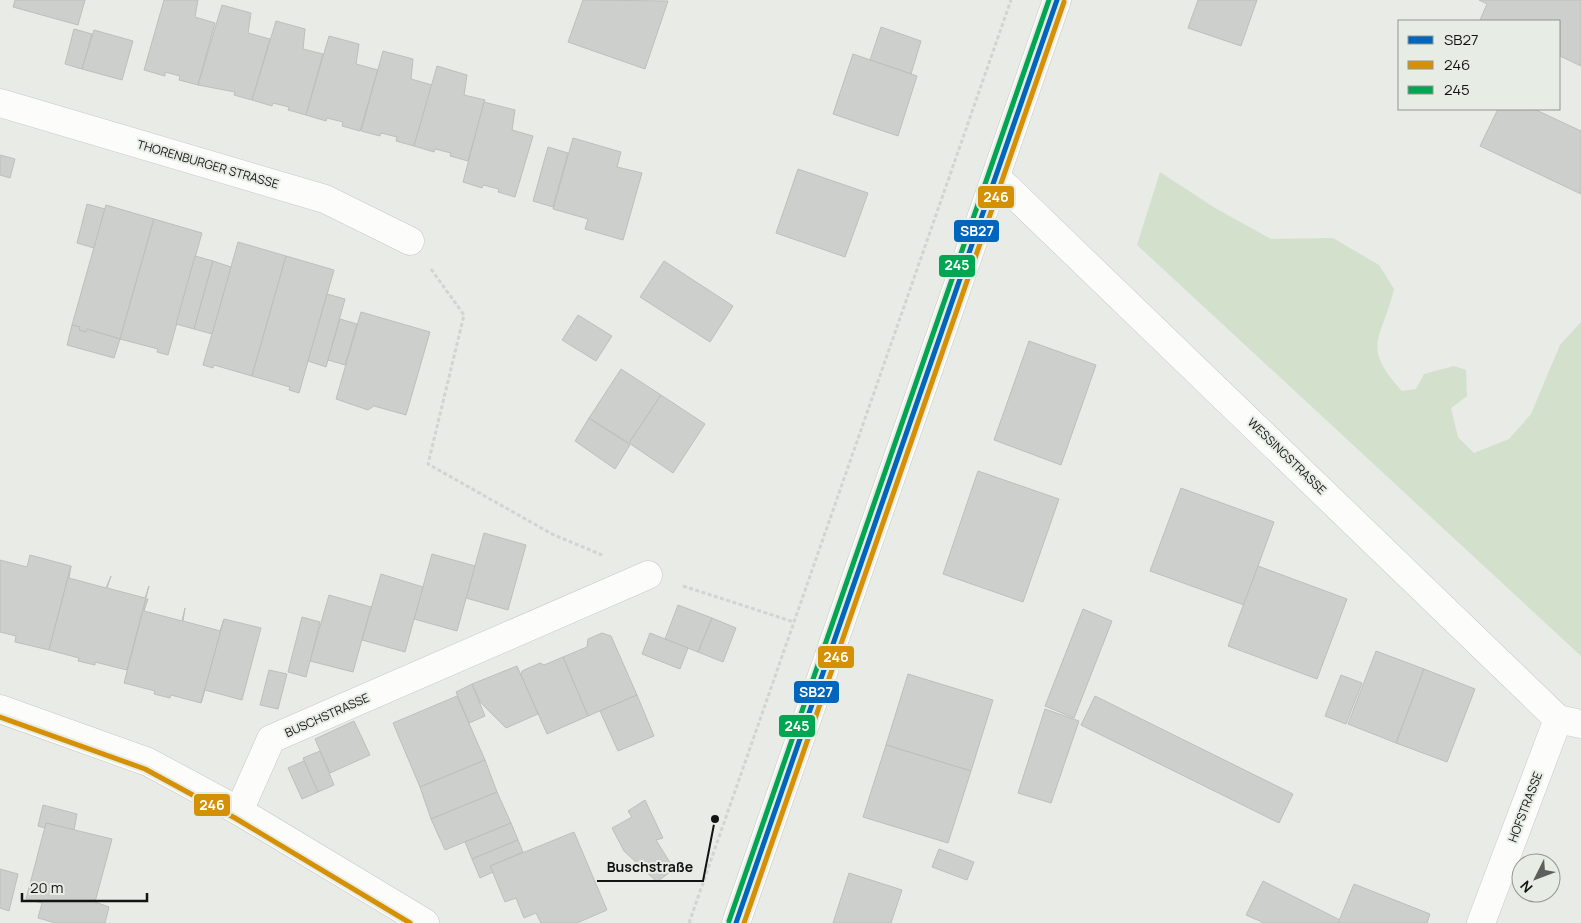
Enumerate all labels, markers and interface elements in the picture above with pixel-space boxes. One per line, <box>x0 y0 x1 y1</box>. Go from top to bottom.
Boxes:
legend <box>1398 20 1561 110</box>
text: SB27 <box>1444 29 1479 50</box>
text: 246 <box>1444 54 1470 75</box>
text: 245 <box>1444 79 1470 100</box>
street label: THORENBURGER STRASSE <box>135 136 281 192</box>
line badge: 246 <box>977 185 1015 209</box>
text: 246 <box>983 187 1009 206</box>
line badge: SB27 <box>953 219 1000 243</box>
text: SB27 <box>960 221 994 240</box>
line badge: 245 <box>938 254 976 278</box>
text: 245 <box>945 255 969 274</box>
street label: WESSINGSTRASSE <box>1244 414 1330 498</box>
line badge: 246 <box>817 645 855 669</box>
text: 246 <box>823 647 849 666</box>
line badge: SB27 <box>793 680 840 704</box>
text: SB27 <box>799 682 833 701</box>
street label: BUSCHSTRASSE <box>282 689 372 741</box>
line badge: 245 <box>778 714 816 738</box>
text: 245 <box>785 716 809 735</box>
street label: HOFSTRASSE <box>1504 769 1546 845</box>
line badge: 246 <box>193 793 231 817</box>
text: 246 <box>199 795 225 814</box>
callout: Buschstraße <box>597 852 703 881</box>
north arrow <box>1511 853 1561 903</box>
text: Buschstraße <box>607 857 693 876</box>
scale bar <box>22 870 148 902</box>
text: 20 m <box>30 877 63 898</box>
text: N <box>1516 877 1536 897</box>

